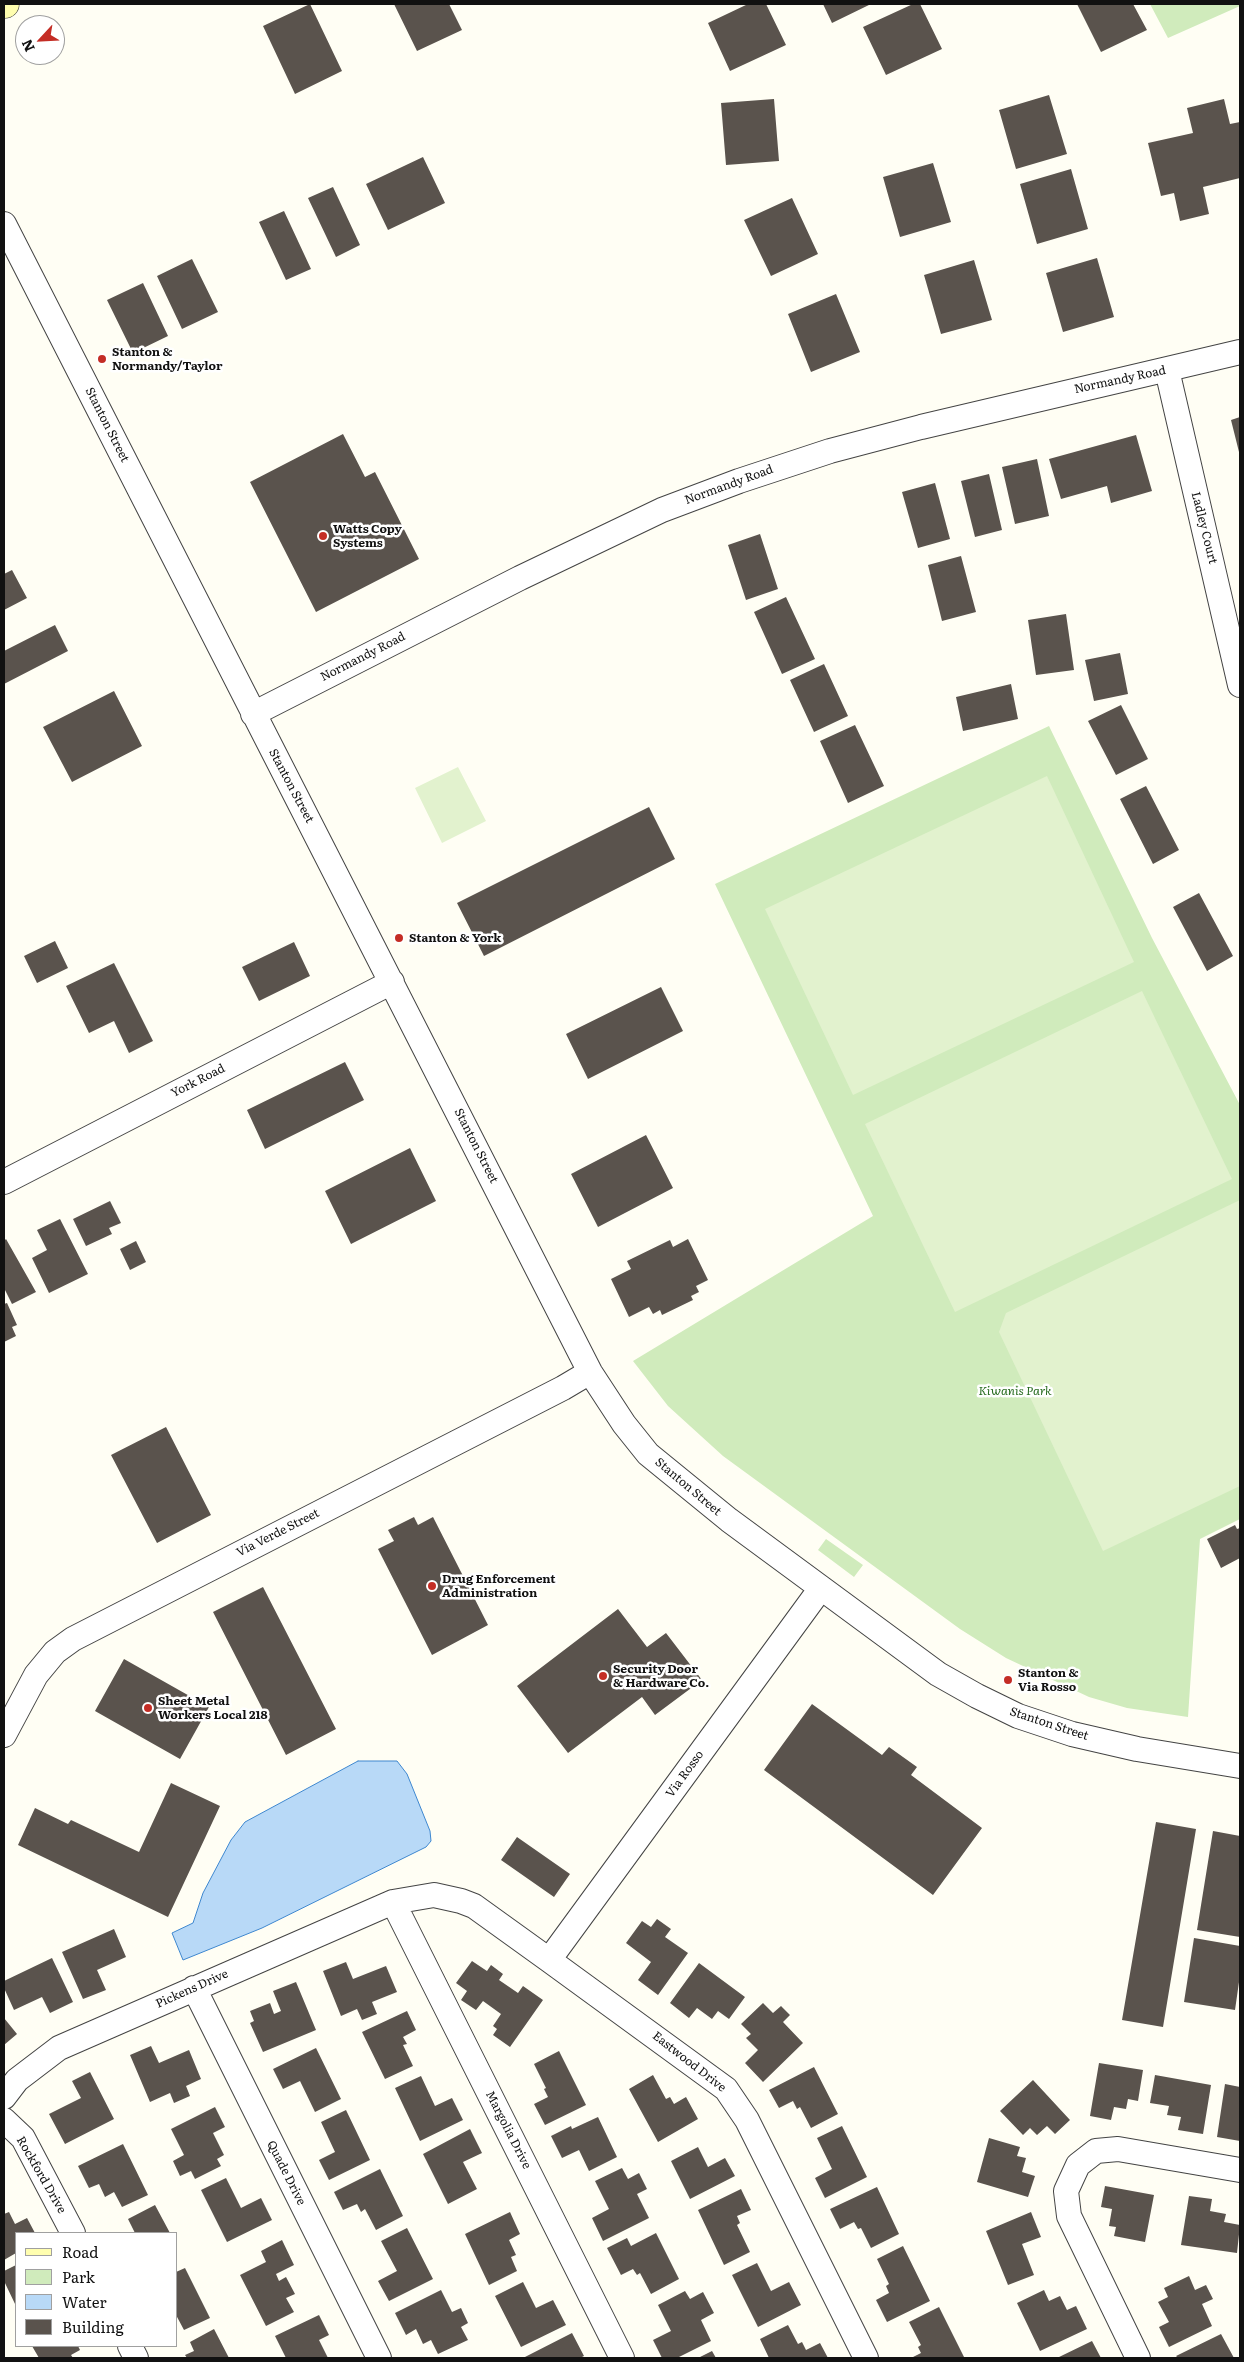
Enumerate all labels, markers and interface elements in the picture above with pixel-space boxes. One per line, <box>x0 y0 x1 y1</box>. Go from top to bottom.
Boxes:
north arrow <box>15 15 65 65</box>
text: N <box>16 36 39 55</box>
place label: Stanton & Normandy/Taylor <box>112 345 222 373</box>
marker: Stanton & Normandy/Taylor <box>96 353 108 365</box>
street label: Normandy Road <box>1073 363 1167 397</box>
street label: Stanton Street <box>82 385 132 465</box>
street label: Normandy Road <box>683 462 775 508</box>
street label: Ladley Court <box>1188 490 1220 566</box>
place label: Watts Copy Systems <box>333 522 402 550</box>
marker: Watts Copy Systems <box>317 530 329 542</box>
street label: Normandy Road <box>318 629 408 685</box>
street label: Stanton Street <box>265 746 317 826</box>
place label: Stanton & York <box>409 931 501 945</box>
marker: Stanton & York <box>393 932 405 944</box>
street label: York Road <box>169 1061 227 1101</box>
street label: Stanton Street <box>451 1106 501 1186</box>
park label: Kiwanis Park <box>978 1384 1052 1398</box>
street label: Stanton Street <box>652 1455 724 1519</box>
street label: Via Verde Street <box>234 1506 322 1560</box>
place label: Drug Enforcement Administration <box>442 1572 556 1600</box>
marker: Drug Enforcement Administration <box>426 1580 438 1592</box>
place label: Security Door & Hardware Co. <box>613 1662 709 1690</box>
place label: Stanton & Via Rosso <box>1018 1666 1079 1694</box>
marker: Security Door & Hardware Co. <box>597 1670 609 1682</box>
marker: Stanton & Via Rosso <box>1002 1674 1014 1686</box>
place label: Sheet Metal Workers Local 218 <box>158 1694 267 1722</box>
marker: Sheet Metal Workers Local 218 <box>142 1702 154 1714</box>
street label: Stanton Street <box>1008 1704 1090 1744</box>
street label: Via Rosso <box>663 1748 707 1800</box>
street label: Pickens Drive <box>154 1967 230 2011</box>
street label: Eastwood Drive <box>649 2029 729 2095</box>
street label: Margolia Drive <box>482 2089 534 2171</box>
street label: Rockford Drive <box>13 2134 69 2216</box>
street label: Quade Drive <box>264 2138 308 2208</box>
legend <box>15 2232 178 2347</box>
text: Road <box>62 2240 98 2263</box>
text: Park <box>62 2265 95 2288</box>
text: Water <box>62 2290 107 2313</box>
text: Building <box>62 2315 124 2338</box>

